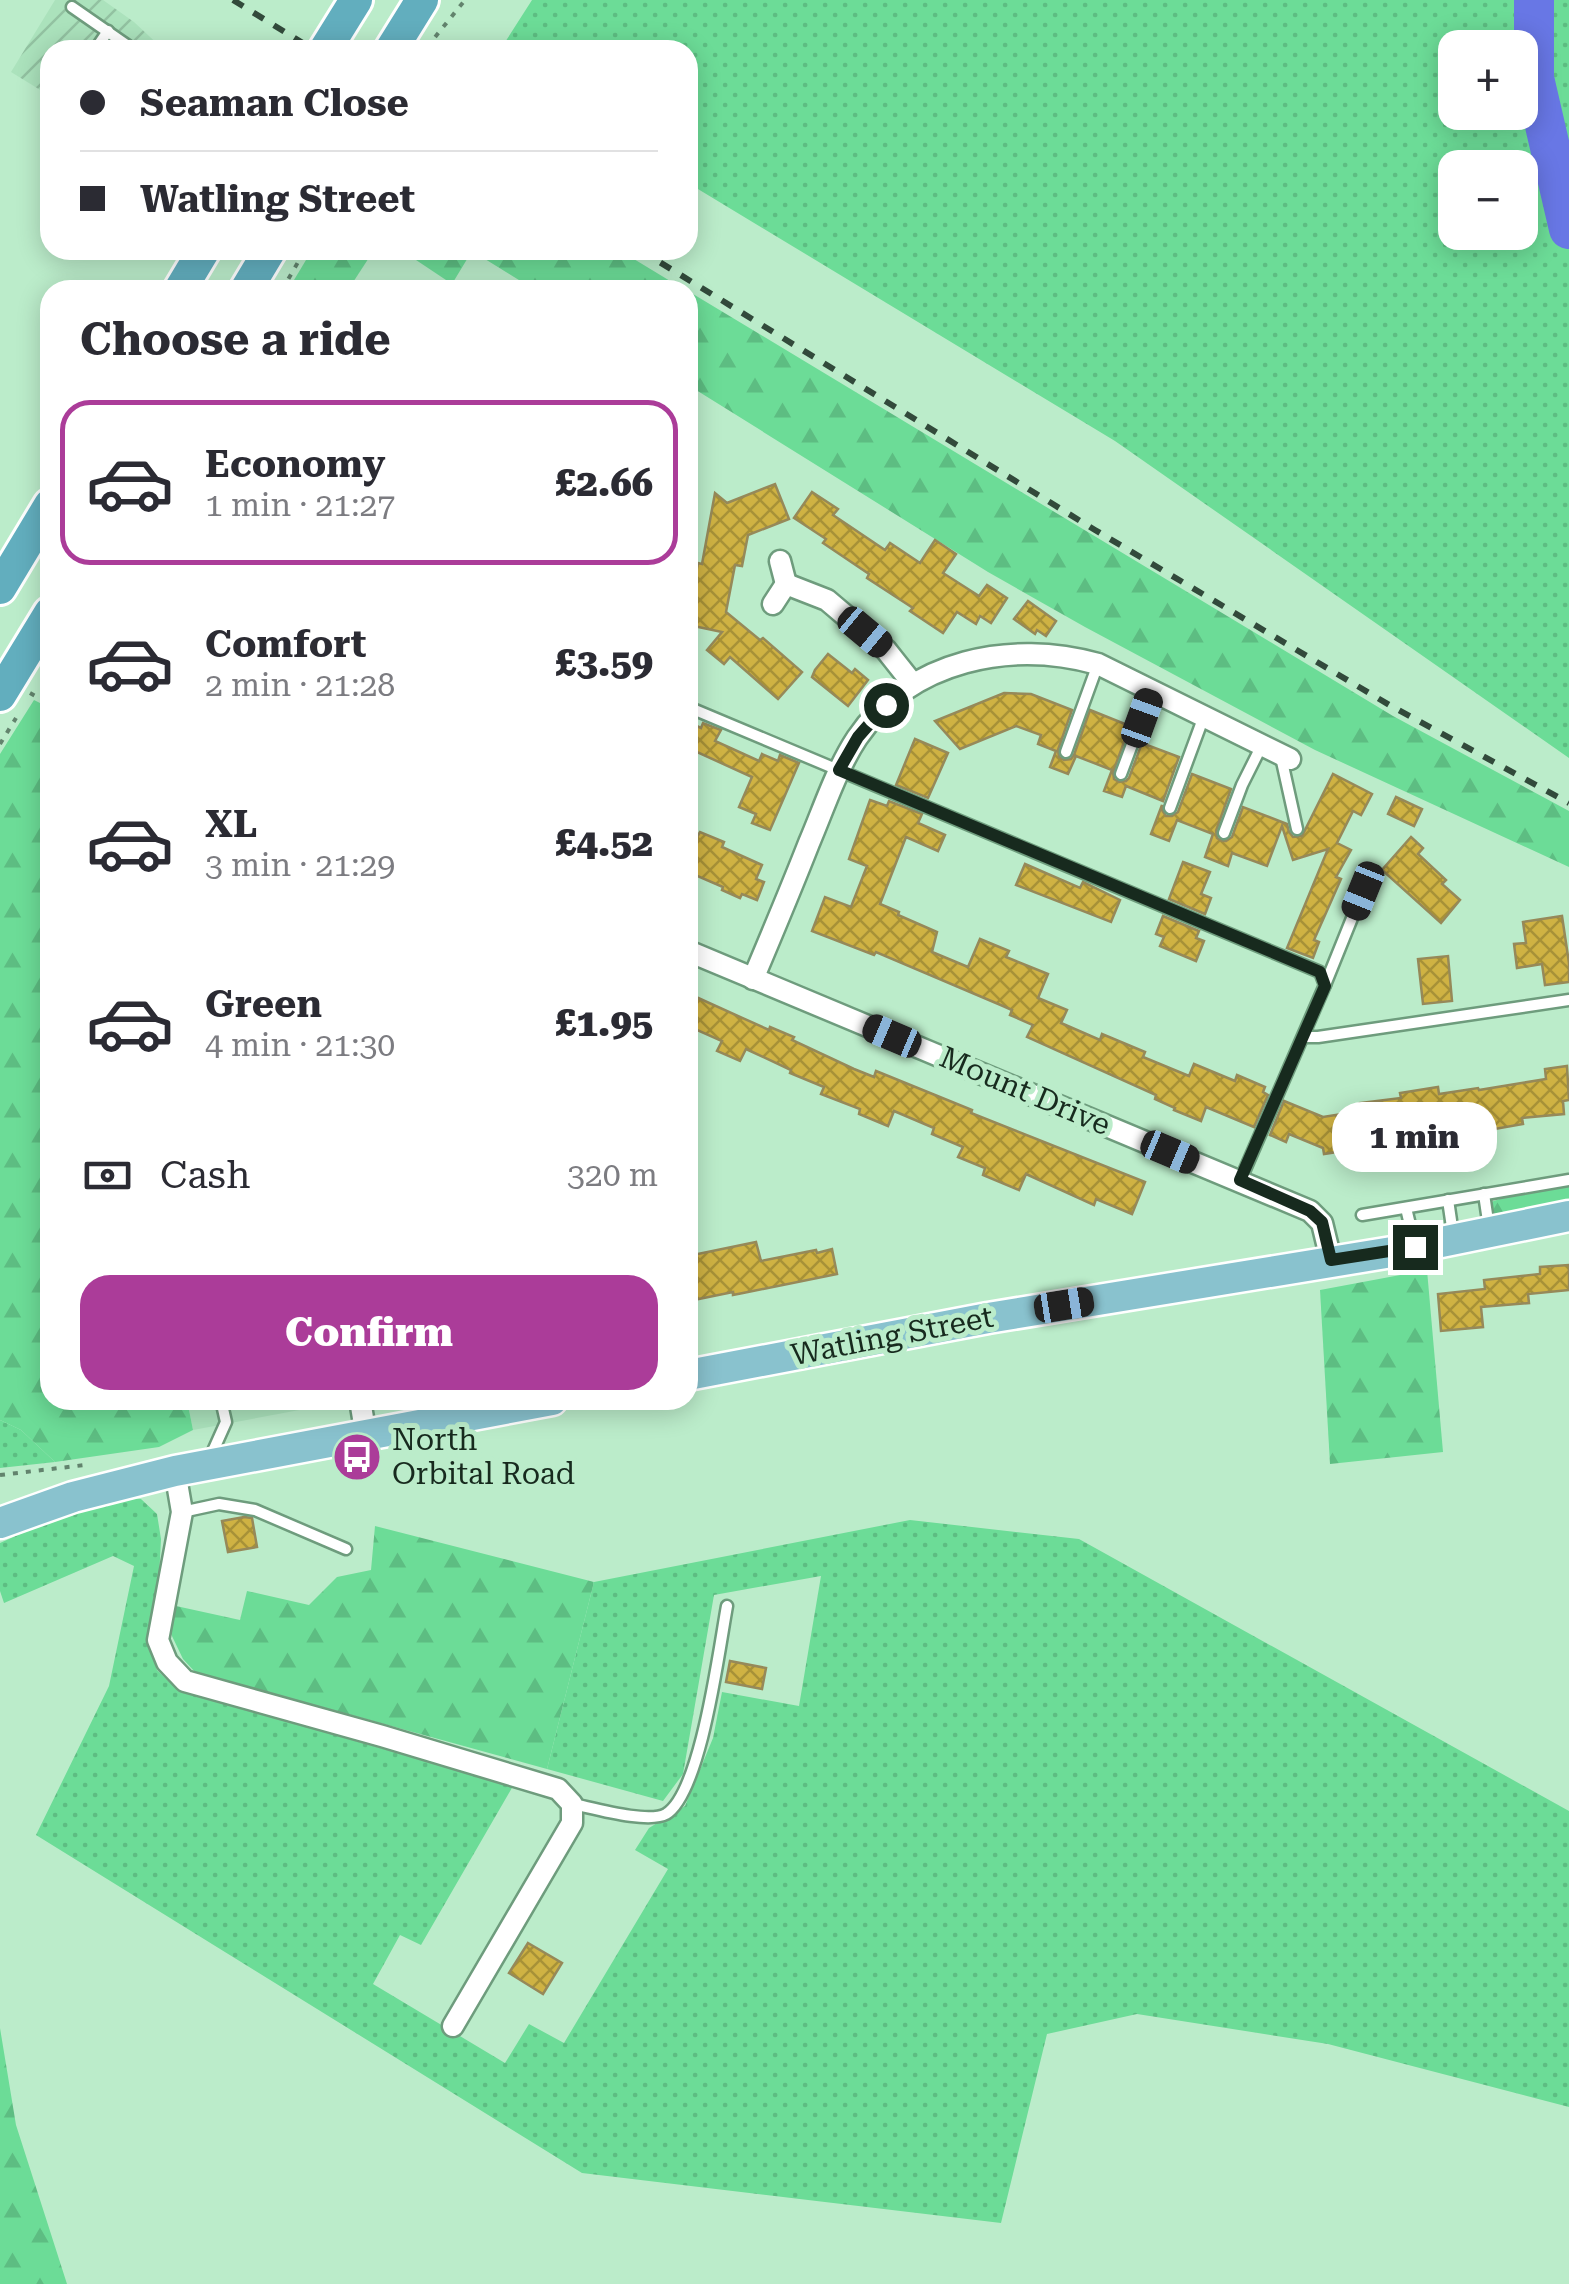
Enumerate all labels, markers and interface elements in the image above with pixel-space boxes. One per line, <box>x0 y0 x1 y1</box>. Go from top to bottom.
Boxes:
map controls <box>1438 30 1538 250</box>
button: + <box>1438 30 1538 130</box>
text: Seaman Close <box>140 81 409 125</box>
button: − <box>1438 150 1538 250</box>
text: Watling Street <box>140 177 415 221</box>
text: Choose a ride <box>80 313 391 366</box>
icon: car <box>85 438 175 528</box>
text: Economy <box>205 442 385 486</box>
text: £2.66 <box>555 461 653 505</box>
text: 1 min · 21:27 <box>205 486 395 524</box>
car <box>832 601 898 663</box>
icon: car <box>85 618 175 708</box>
text: Comfort <box>205 622 366 666</box>
text: £3.59 <box>555 641 653 685</box>
text: 2 min · 21:28 <box>205 666 395 704</box>
route start <box>864 683 909 728</box>
car <box>1118 685 1166 751</box>
icon: car <box>85 798 175 888</box>
text: XL <box>205 802 257 846</box>
text: £4.52 <box>555 821 653 865</box>
text: 3 min · 21:29 <box>205 846 395 884</box>
car <box>1338 858 1388 924</box>
icon: car <box>85 978 175 1068</box>
text: Green <box>205 982 322 1026</box>
text: £1.95 <box>555 1001 653 1045</box>
car <box>859 1010 925 1062</box>
text: 4 min · 21:30 <box>205 1026 395 1064</box>
street label: Mount Drive <box>935 1039 1116 1142</box>
callout: 1 min <box>1332 1102 1498 1172</box>
text: 1 min <box>1370 1118 1459 1156</box>
car <box>1137 1126 1203 1178</box>
icon: cash <box>80 1148 135 1203</box>
text: Cash <box>160 1153 250 1197</box>
text: 320 m <box>567 1156 658 1194</box>
route end <box>1393 1225 1438 1270</box>
button: Confirm <box>80 1275 658 1390</box>
car <box>1032 1285 1096 1325</box>
street label: Watling Street <box>788 1299 996 1372</box>
place label: North Orbital Road <box>392 1422 575 1491</box>
bus stop icon: North Orbital Road <box>331 1431 383 1483</box>

